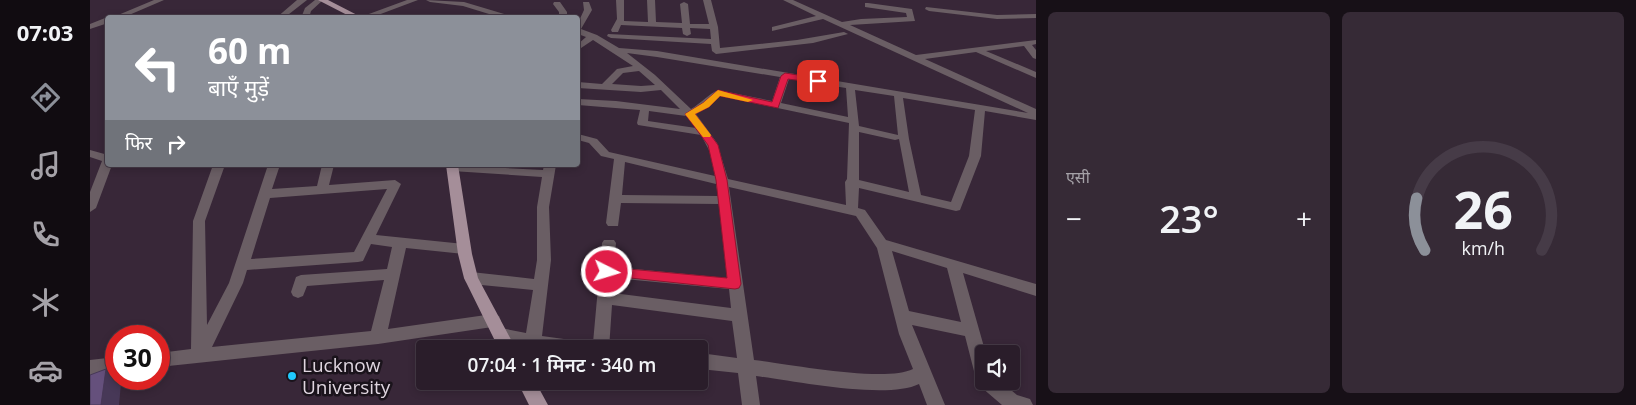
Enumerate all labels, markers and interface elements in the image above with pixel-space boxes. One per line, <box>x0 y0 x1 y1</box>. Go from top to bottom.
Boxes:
text: 07:03 <box>17 17 73 47</box>
text: 60 m <box>208 27 291 74</box>
icon: left <box>125 35 190 100</box>
pin <box>797 60 839 102</box>
icon: arrive <box>804 67 832 95</box>
text: बाएँ मुड़ें <box>208 72 269 102</box>
icon: directions <box>28 80 63 115</box>
text: फिर <box>125 130 152 156</box>
icon: right <box>162 130 190 158</box>
icon: music <box>28 148 63 183</box>
text: एसी <box>1066 166 1090 188</box>
text: 26 <box>1453 173 1513 244</box>
text: 23° <box>1159 192 1219 244</box>
text: − <box>1066 199 1082 237</box>
text: + <box>1296 199 1312 237</box>
icon: phone <box>28 217 63 252</box>
text: km/h <box>1461 236 1505 260</box>
position arrow <box>580 245 632 297</box>
icon: climate <box>28 285 63 320</box>
speed limit sign: 30 <box>105 325 170 390</box>
map controls <box>975 345 1020 390</box>
button: sound <box>975 345 1020 390</box>
place label: Lucknow University <box>302 352 391 400</box>
text: 07:04 · 1 मिनट · 340 m <box>468 352 656 378</box>
icon: car <box>28 353 63 388</box>
marker: Lucknow University <box>286 370 298 382</box>

